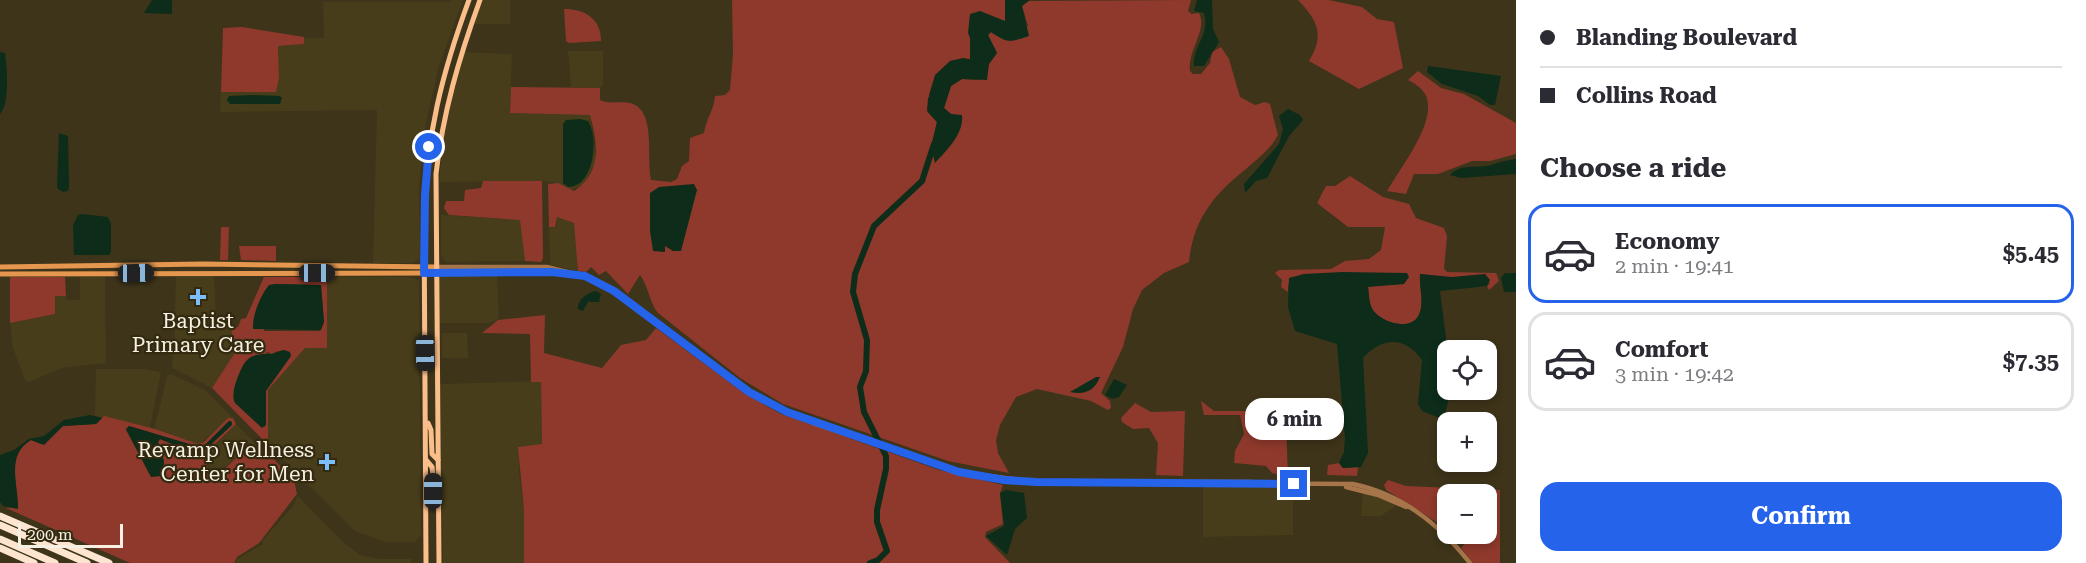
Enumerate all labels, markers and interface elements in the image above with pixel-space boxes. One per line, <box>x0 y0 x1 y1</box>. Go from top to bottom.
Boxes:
text: Blanding Boulevard <box>1576 25 1797 50</box>
text: Collins Road <box>1576 83 1717 108</box>
route start <box>415 133 442 160</box>
text: Choose a ride <box>1540 152 1726 184</box>
icon: car <box>1543 227 1597 281</box>
text: Economy <box>1615 229 1719 254</box>
text: $5.45 <box>2003 241 2059 266</box>
text: 2 min · 19:41 <box>1615 254 1734 278</box>
car <box>118 264 154 282</box>
car <box>299 264 335 282</box>
marker: Baptist Primary Care <box>189 288 207 306</box>
place label: Baptist Primary Care <box>132 309 264 357</box>
car <box>416 335 434 371</box>
icon: car <box>1543 335 1597 389</box>
text: Comfort <box>1615 337 1708 362</box>
map controls <box>1437 340 1497 544</box>
button: locate <box>1437 340 1497 400</box>
text: $7.35 <box>2003 349 2059 374</box>
text: 3 min · 19:42 <box>1615 362 1734 386</box>
callout: 6 min <box>1244 397 1344 439</box>
text: 6 min <box>1267 407 1322 431</box>
button: + <box>1437 412 1497 472</box>
place label: Revamp Wellness Center for Men <box>137 438 314 486</box>
marker: Revamp Wellness Center for Men <box>318 453 336 471</box>
route end <box>1280 470 1307 497</box>
car <box>424 473 442 509</box>
button: Confirm <box>1540 482 2062 551</box>
button: − <box>1437 484 1497 544</box>
scale bar <box>18 521 123 548</box>
text: 200 m <box>27 525 73 544</box>

